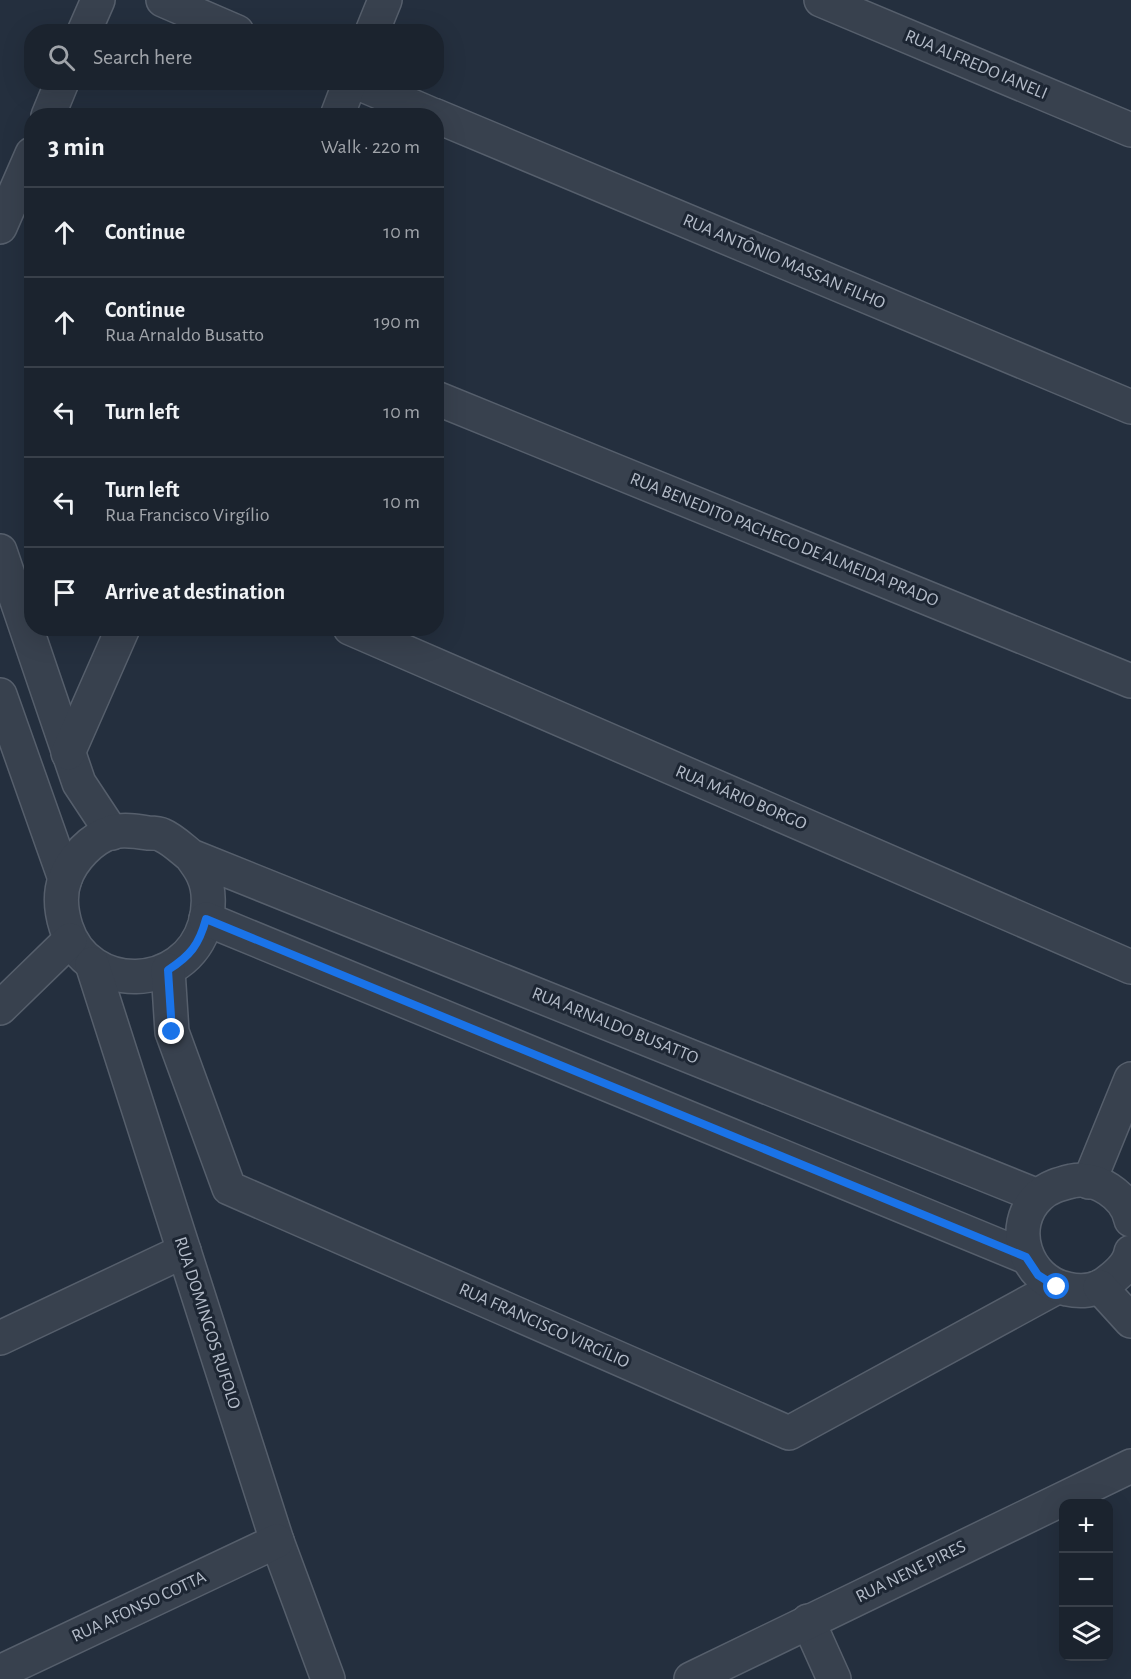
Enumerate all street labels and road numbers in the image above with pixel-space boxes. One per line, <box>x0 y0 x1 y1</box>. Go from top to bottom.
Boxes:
street label: RUA ALFREDO IANELI <box>902 27 1050 103</box>
street label: RUA ANTÔNIO MASSAN FILHO <box>680 208 889 313</box>
street label: RUA BENEDITO PACHECO DE ALMEIDA PRADO <box>627 470 941 610</box>
street label: RUA MÁRIO BORGO <box>673 759 810 834</box>
street label: RUA ARNALDO BUSATTO <box>529 984 701 1068</box>
street label: RUA DOMINGOS RUFOLO <box>171 1235 243 1411</box>
street label: RUA FRANCISCO VIRGÍLIO <box>456 1278 633 1372</box>
street label: RUA NENE PIRES <box>853 1538 969 1606</box>
street label: RUA AFONSO COTTA <box>69 1568 209 1646</box>

